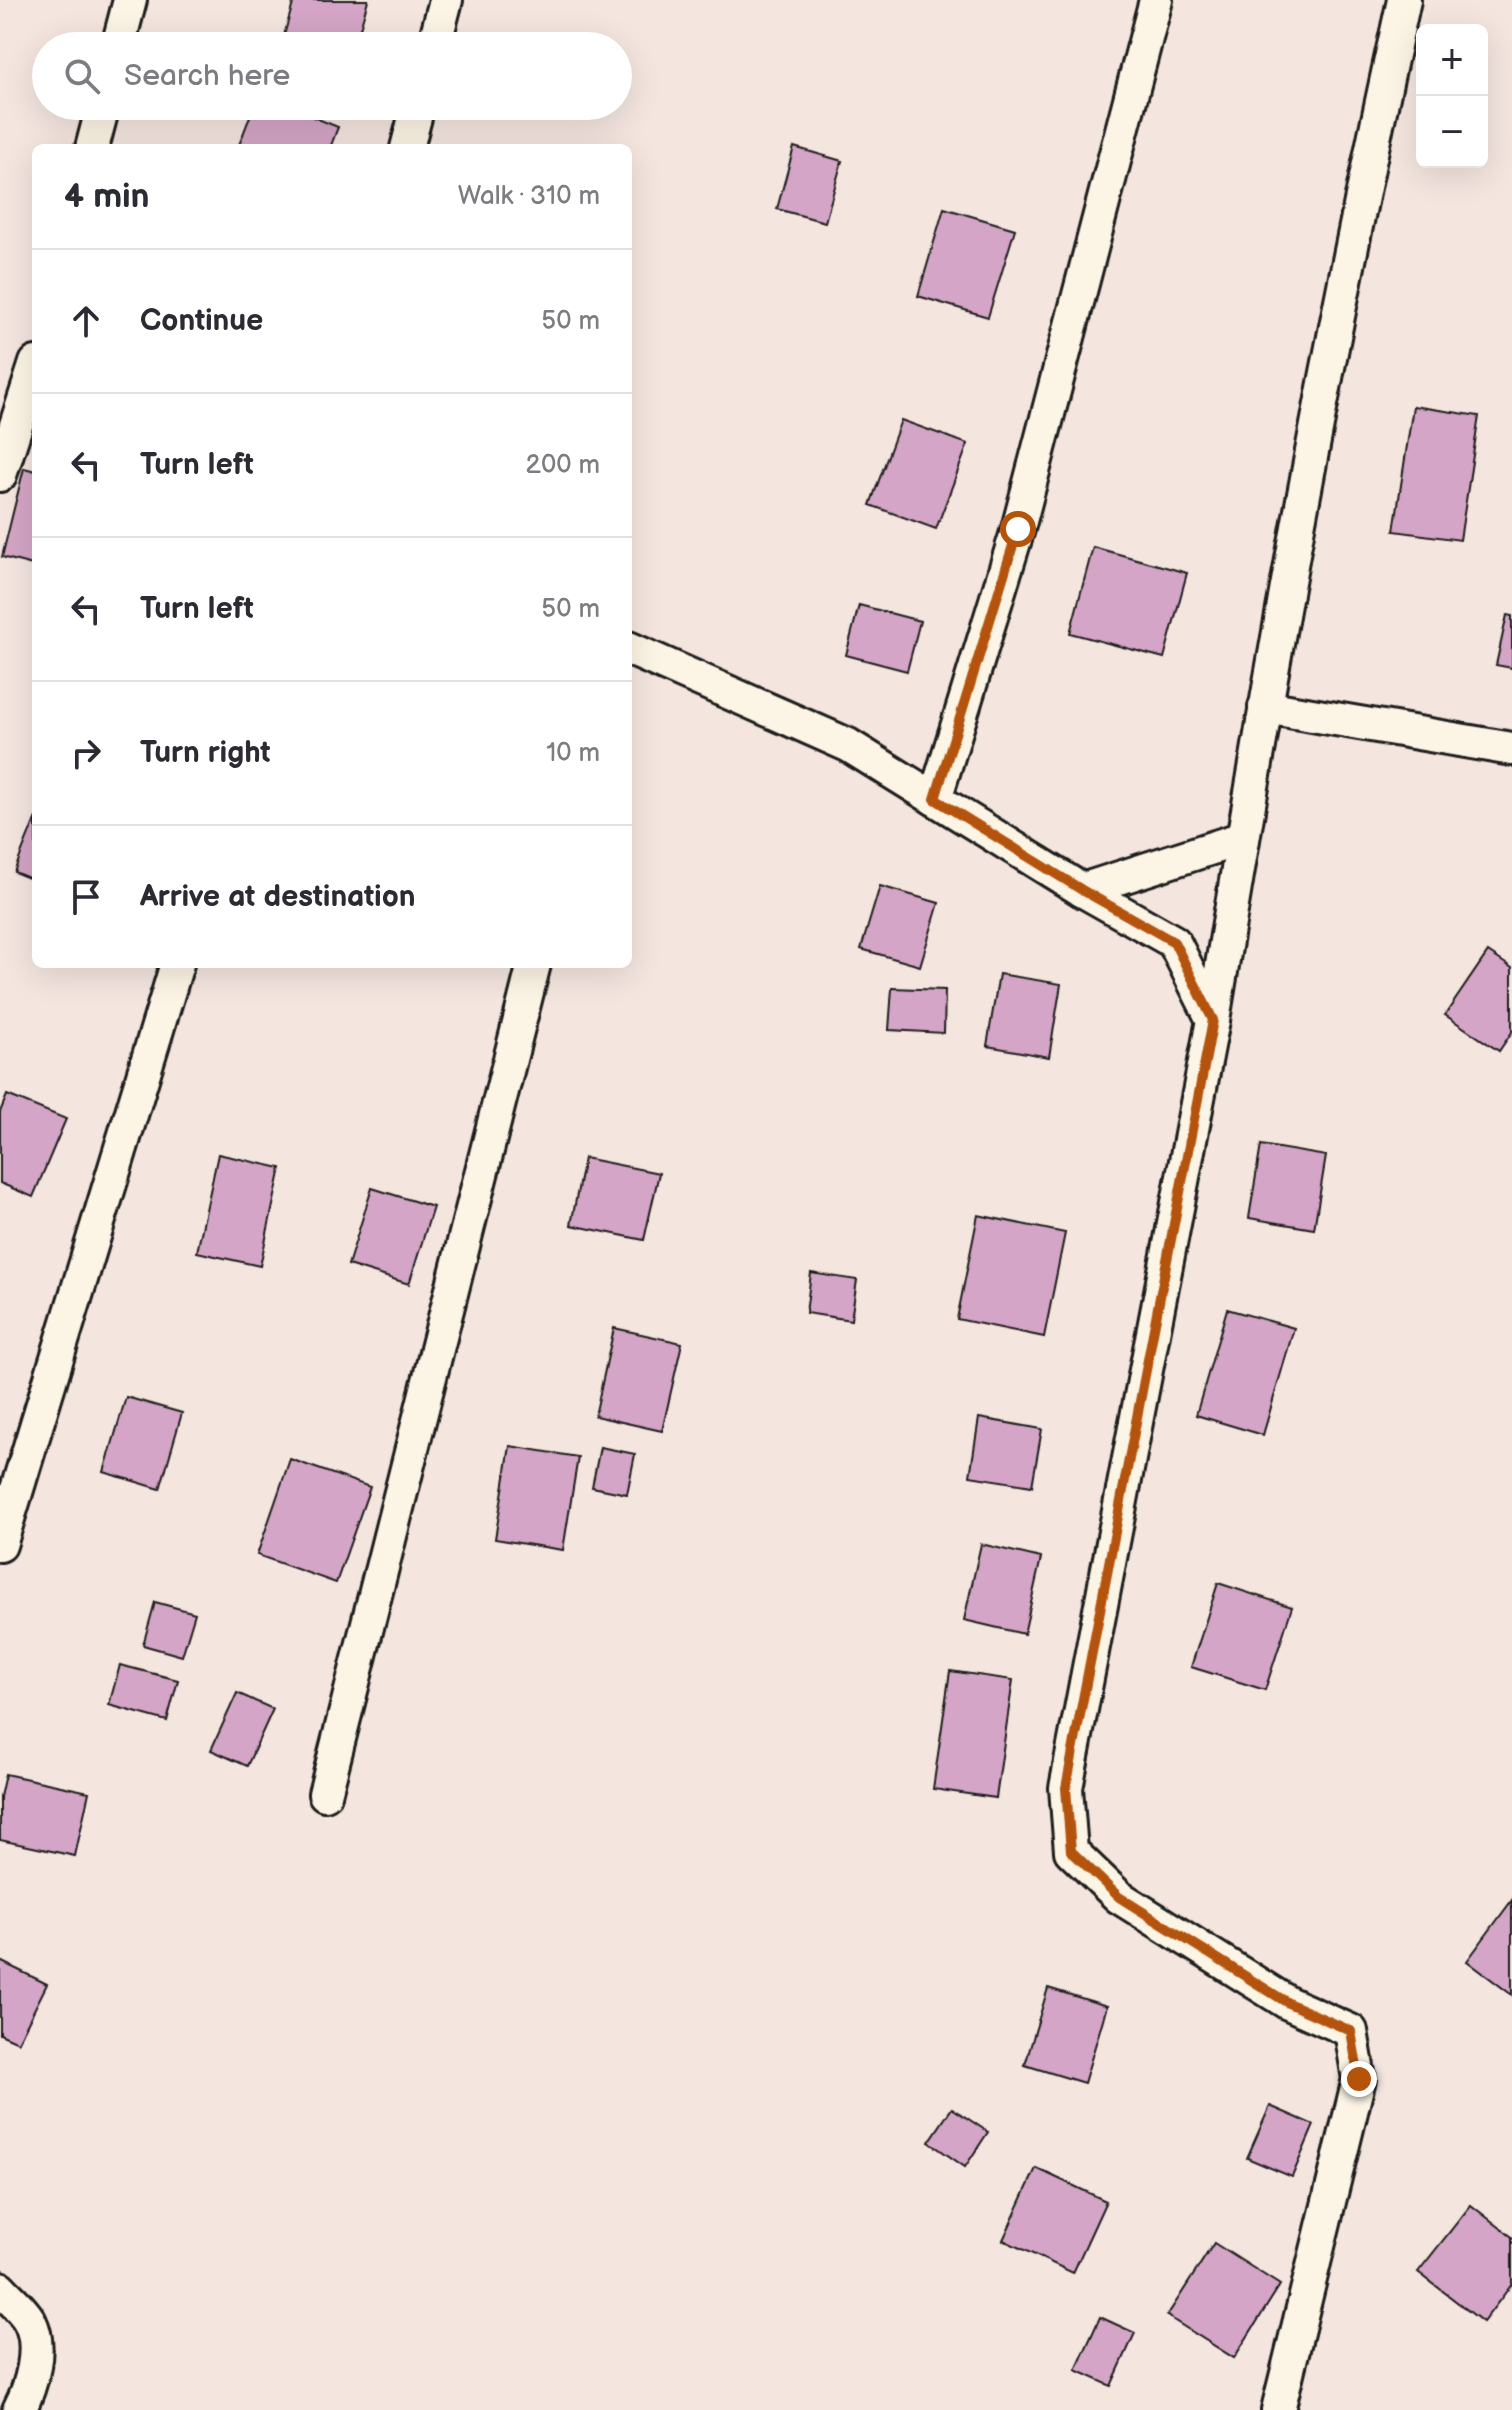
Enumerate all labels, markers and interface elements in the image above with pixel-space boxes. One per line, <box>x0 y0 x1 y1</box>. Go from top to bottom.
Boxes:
map controls <box>1416 24 1488 168</box>
button: + <box>1416 24 1488 96</box>
search box <box>32 32 632 120</box>
icon: search <box>60 54 104 98</box>
text: Search here <box>124 58 290 94</box>
button: − <box>1416 96 1488 168</box>
text: 4 min <box>64 176 150 217</box>
text: Walk · 310 m <box>458 181 600 212</box>
icon: ahead <box>64 299 108 343</box>
text: Continue <box>140 303 263 339</box>
text: 50 m <box>541 306 600 337</box>
icon: left <box>64 443 108 487</box>
text: Turn left <box>140 447 254 483</box>
text: 200 m <box>526 450 600 481</box>
route start <box>1000 511 1036 547</box>
icon: left <box>64 587 108 631</box>
text: Turn left <box>140 591 254 627</box>
text: 50 m <box>541 594 600 625</box>
icon: right <box>64 731 108 775</box>
text: Turn right <box>140 735 271 771</box>
text: 10 m <box>546 738 600 769</box>
icon: arrive <box>64 875 108 919</box>
text: Arrive at destination <box>140 879 416 915</box>
route end <box>1341 2061 1377 2097</box>

